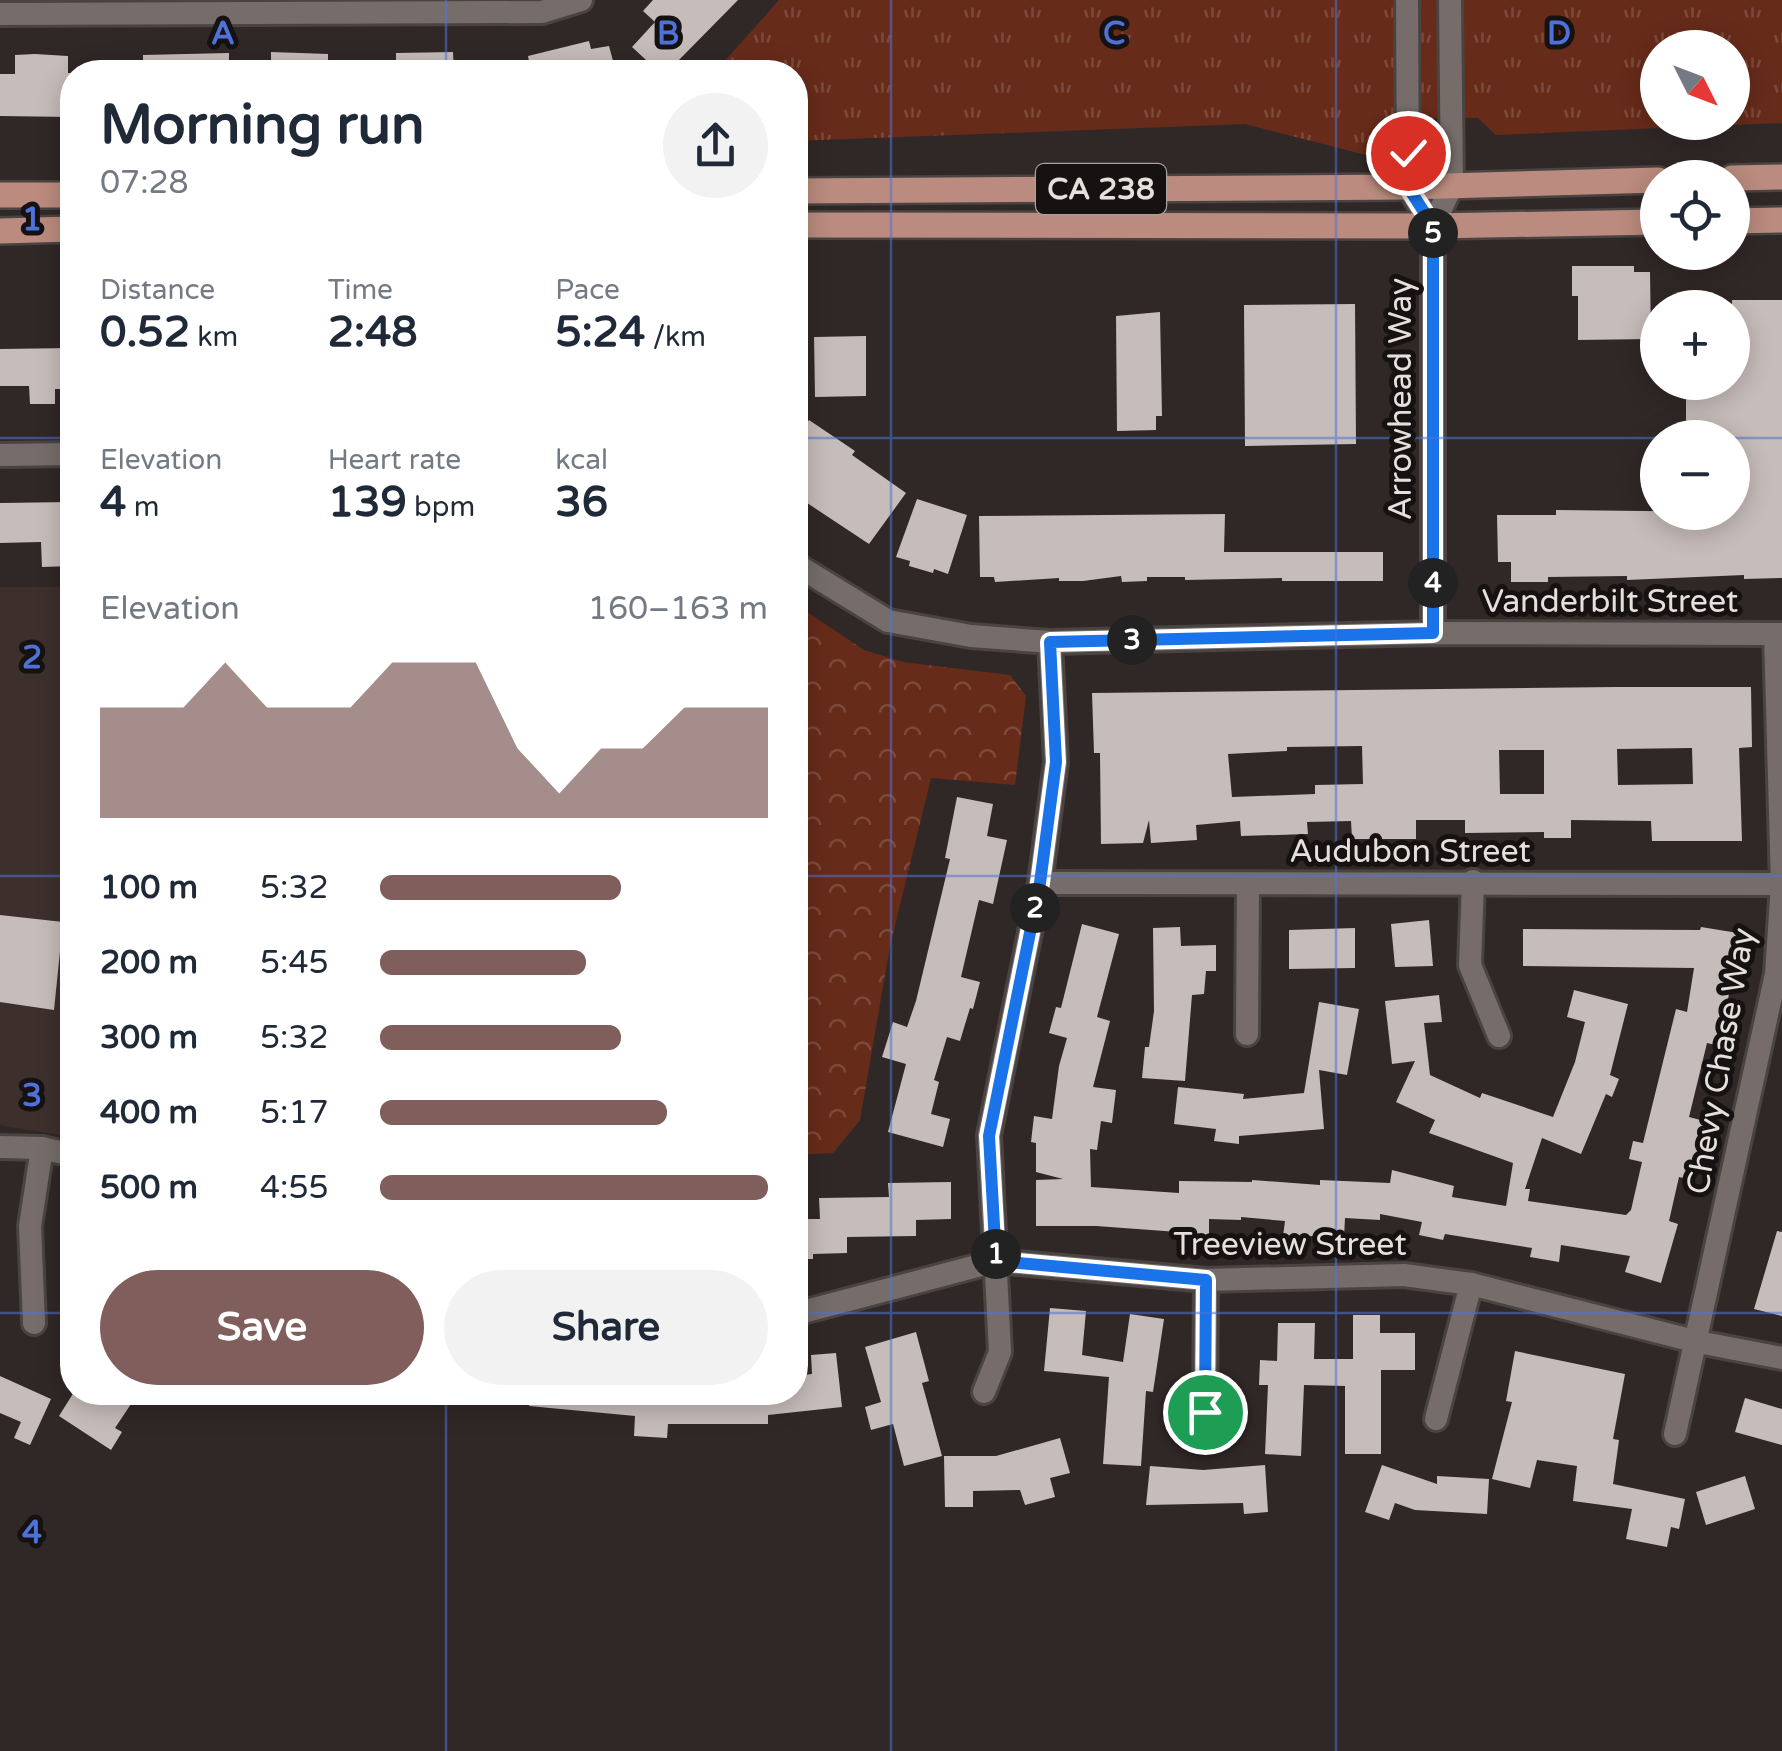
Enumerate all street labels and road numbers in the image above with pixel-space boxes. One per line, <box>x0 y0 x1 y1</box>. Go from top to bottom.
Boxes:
road number: CA 238 <box>1036 164 1166 214</box>
street label: Arrowhead Way <box>1382 278 1420 520</box>
street label: Vanderbilt Street <box>1482 583 1738 621</box>
street label: Audubon Street <box>1289 833 1531 871</box>
street label: Chevy Chase Way <box>1679 925 1763 1197</box>
street label: Treeview Street <box>1173 1226 1407 1264</box>

